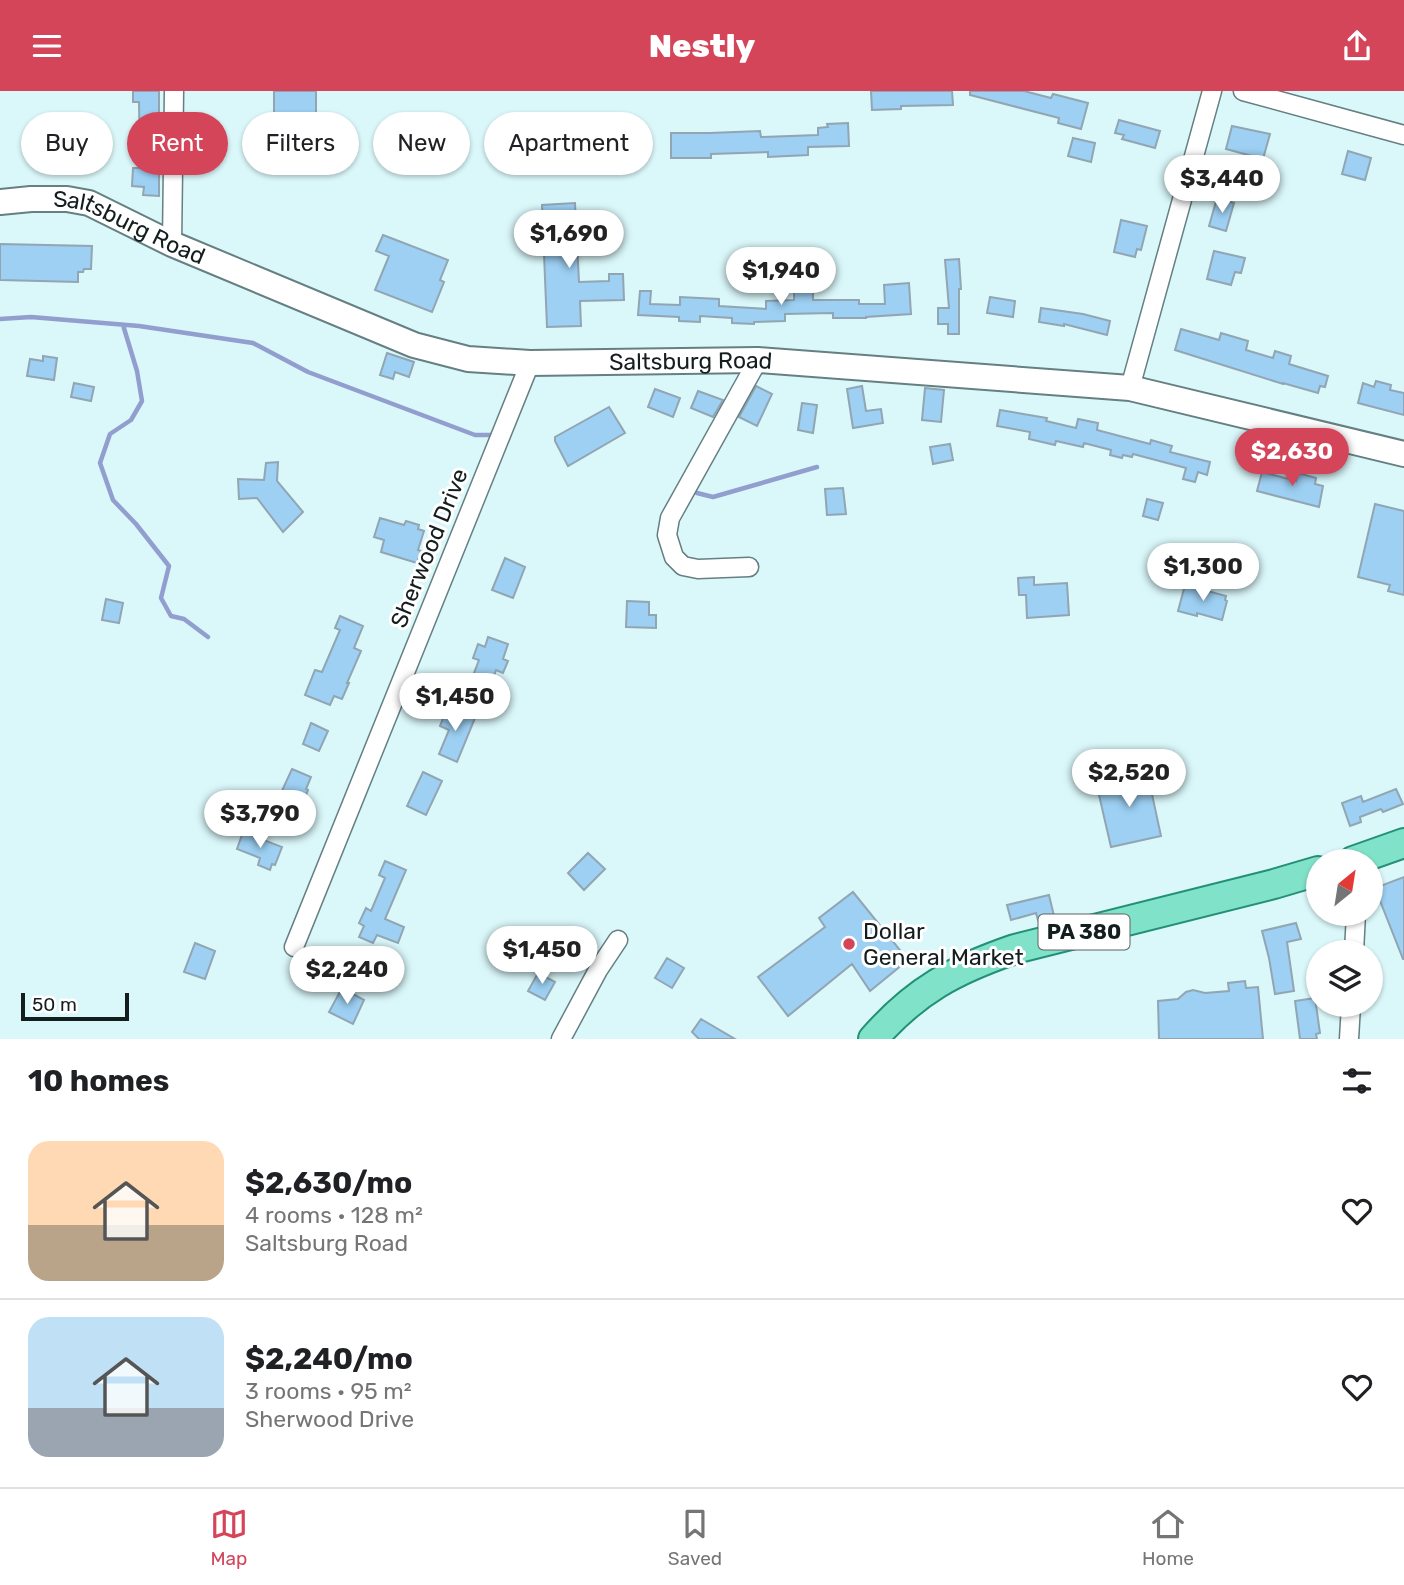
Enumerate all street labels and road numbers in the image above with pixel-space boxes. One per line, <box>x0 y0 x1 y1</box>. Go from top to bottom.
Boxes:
street label: Saltsburg Road <box>53 185 209 270</box>
street label: Saltsburg Road <box>609 346 773 376</box>
street label: Sherwood Drive <box>384 464 474 632</box>
road number: PA 380 <box>1038 915 1130 949</box>

